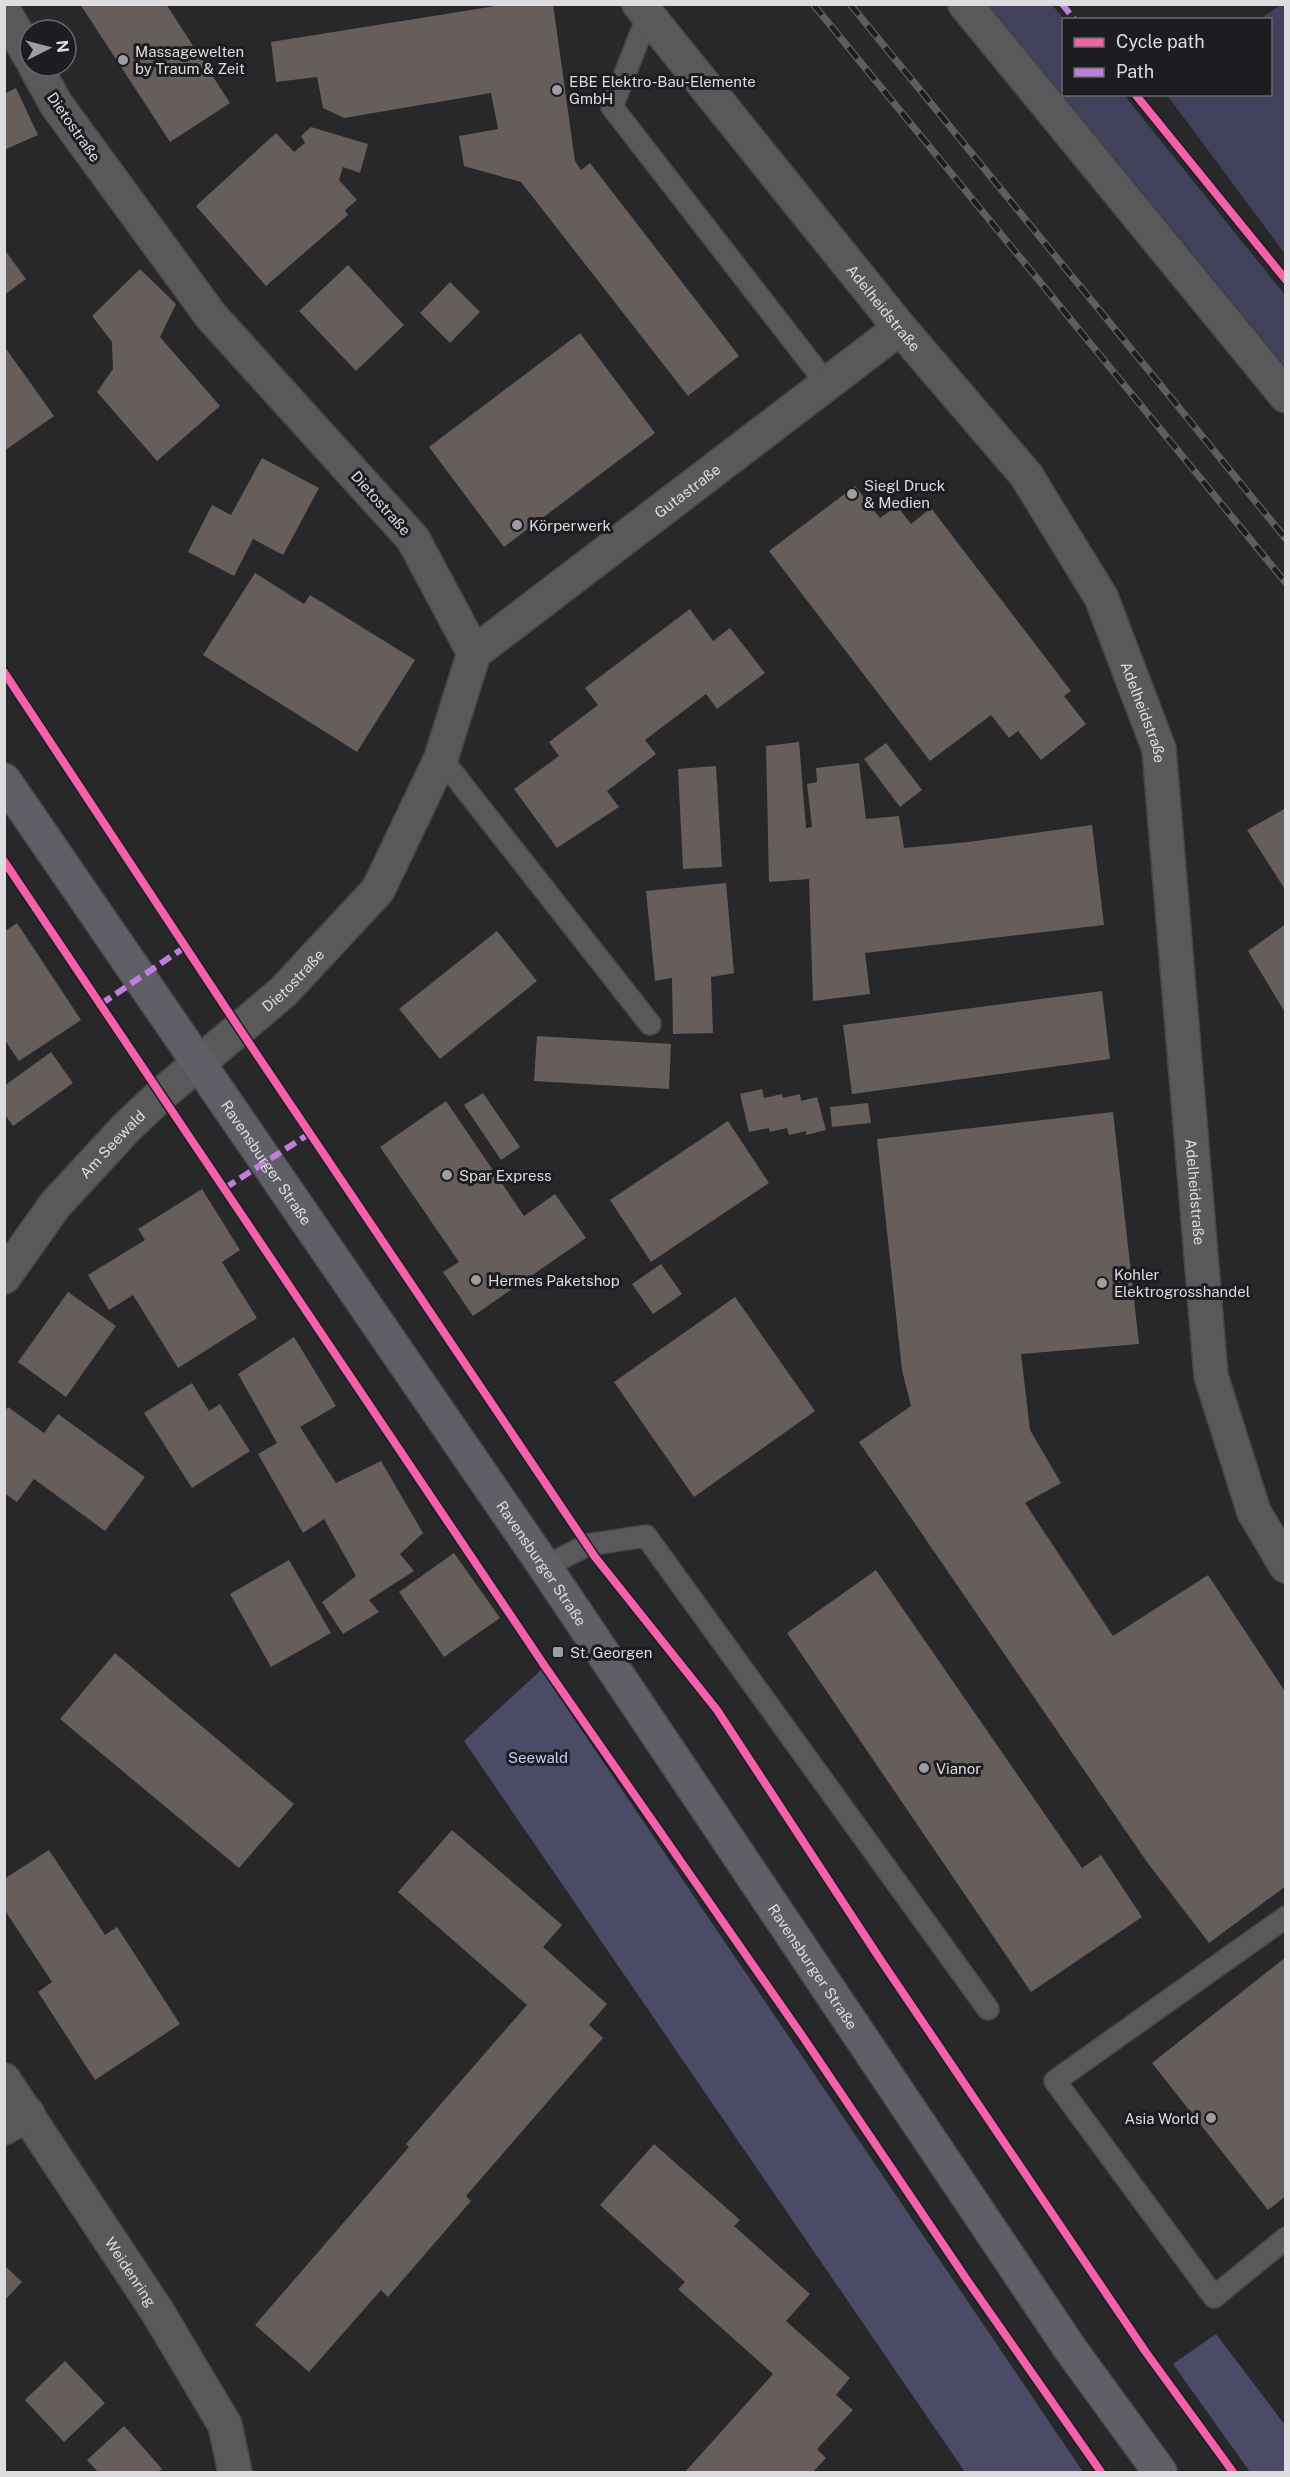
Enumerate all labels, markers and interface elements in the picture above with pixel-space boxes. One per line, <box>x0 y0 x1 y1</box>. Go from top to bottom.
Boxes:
north arrow <box>18 18 78 78</box>
legend <box>1062 18 1272 96</box>
text: Cycle path <box>1116 31 1205 52</box>
text: N <box>52 39 73 54</box>
place label: Massagewelten by Traum & Zeit <box>135 43 245 77</box>
marker: Massagewelten by Traum & Zeit <box>116 53 130 67</box>
text: Path <box>1116 61 1154 82</box>
place label: EBE Elektro-Bau-Elemente GmbH <box>569 73 756 107</box>
marker: EBE Elektro-Bau-Elemente GmbH <box>550 83 564 97</box>
street label: Dietostraße <box>44 89 104 165</box>
street label: Adelheidstraße <box>844 261 924 354</box>
street label: Gutastraße <box>651 460 723 521</box>
street label: Dietostraße <box>348 467 414 539</box>
place label: Siegl Druck & Medien <box>864 477 945 511</box>
marker: Siegl Druck & Medien <box>845 487 859 501</box>
place label: Körperwerk <box>529 517 611 534</box>
marker: Körperwerk <box>510 518 524 532</box>
street label: Adelheidstraße <box>1118 659 1169 763</box>
street label: Dietostraße <box>258 945 327 1015</box>
street label: Ravensburger Straße <box>218 1097 316 1228</box>
street label: Am Seewald <box>76 1106 148 1181</box>
street label: Adelheidstraße <box>1183 1138 1209 1246</box>
place label: Spar Express <box>459 1167 552 1184</box>
marker: Spar Express <box>440 1168 454 1182</box>
place label: Kohler Elektrogrosshandel <box>1114 1266 1250 1300</box>
place label: Hermes Paketshop <box>488 1272 620 1289</box>
marker: Hermes Paketshop <box>469 1273 483 1287</box>
marker: Kohler Elektrogrosshandel <box>1095 1276 1109 1290</box>
street label: Ravensburger Straße <box>493 1497 590 1629</box>
place label: St. Georgen <box>570 1644 652 1661</box>
marker: St. Georgen <box>551 1645 565 1659</box>
park label: Seewald <box>508 1749 568 1766</box>
place label: Vianor <box>936 1760 981 1777</box>
marker: Vianor <box>917 1761 931 1775</box>
street label: Ravensburger Straße <box>765 1900 861 2032</box>
place label: Asia World <box>1125 2110 1199 2127</box>
marker: Asia World <box>1204 2111 1218 2125</box>
street label: Weidenring <box>102 2234 160 2310</box>

